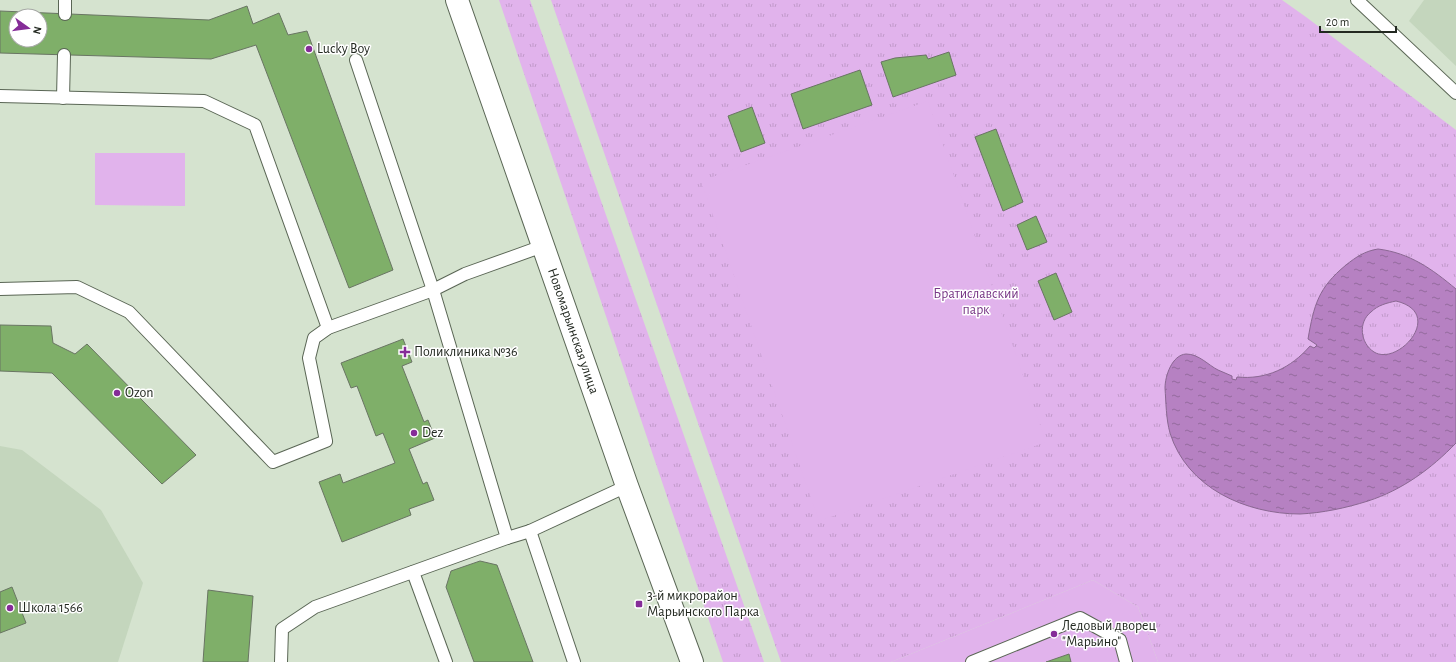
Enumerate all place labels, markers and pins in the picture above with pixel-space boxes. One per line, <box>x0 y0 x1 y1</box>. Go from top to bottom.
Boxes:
place label: Lucky Boy <box>317 42 370 56</box>
marker: Lucky Boy <box>304 44 314 54</box>
place label: Поликлиника №36 <box>414 345 517 359</box>
marker: Поликлиника №36 <box>399 346 411 358</box>
place label: Ozon <box>125 386 153 400</box>
marker: Ozon <box>112 388 122 398</box>
place label: Dez <box>422 426 443 440</box>
marker: Dez <box>409 428 419 438</box>
place label: 3-й микрорайон Марьинского Парка <box>647 589 760 619</box>
marker: 3-й микрорайон Марьинского Парка <box>634 599 644 609</box>
place label: Школа 1566 <box>18 601 83 615</box>
marker: Школа 1566 <box>5 603 15 613</box>
place label: Ледовый дворец "Марьино" <box>1062 619 1156 649</box>
marker: Ледовый дворец "Марьино" <box>1049 629 1059 639</box>

